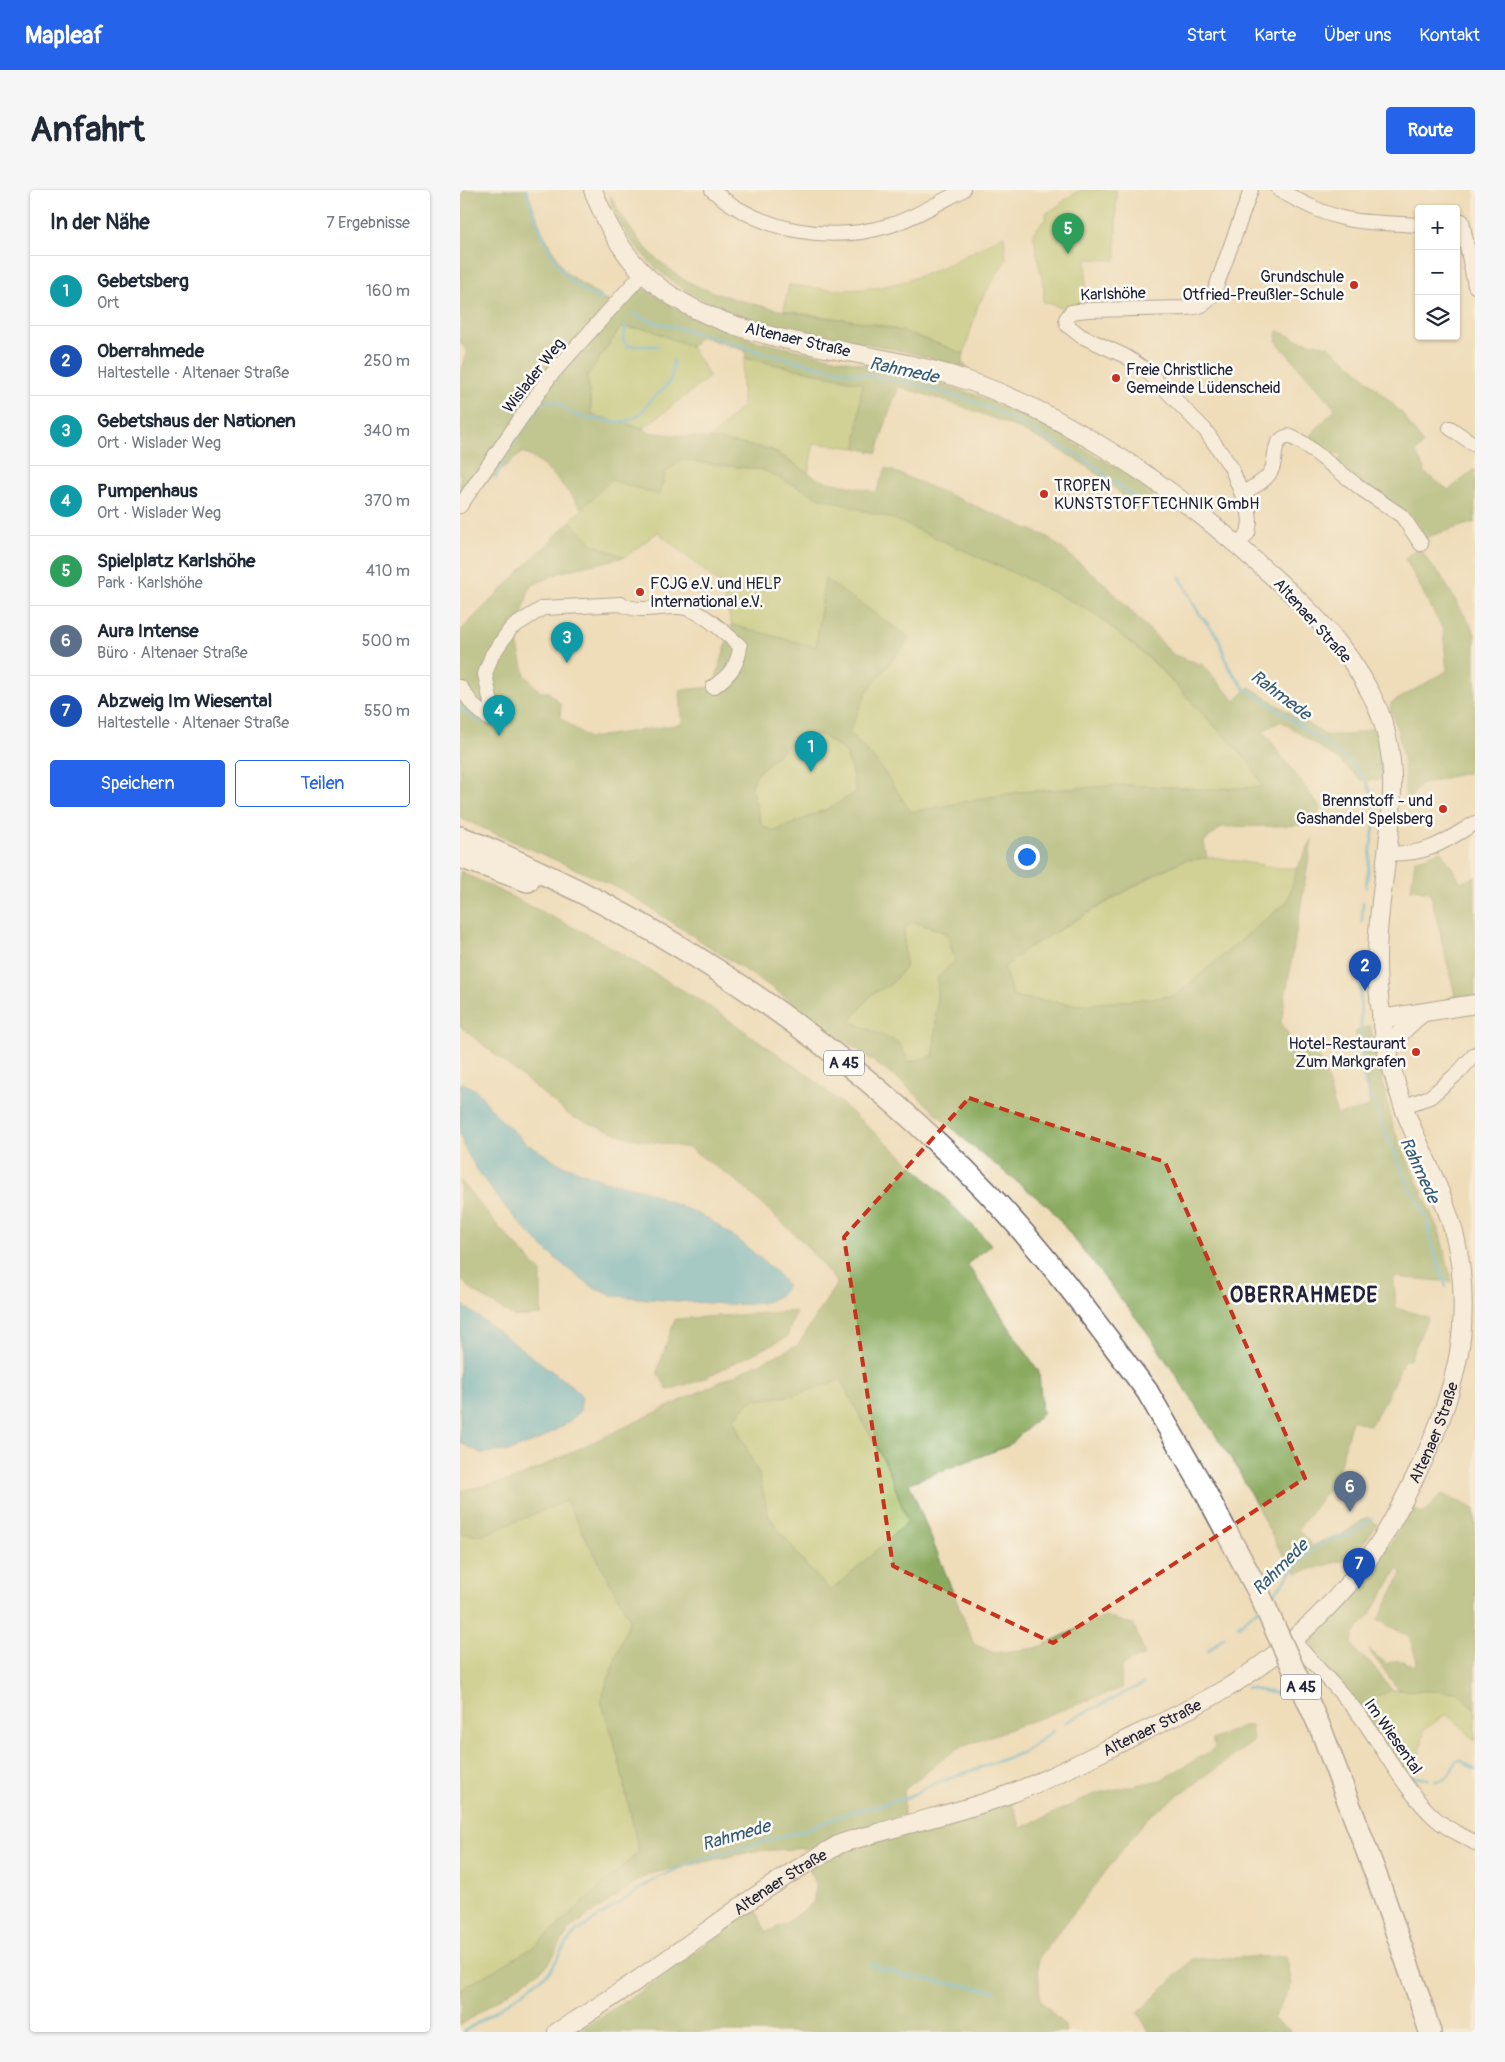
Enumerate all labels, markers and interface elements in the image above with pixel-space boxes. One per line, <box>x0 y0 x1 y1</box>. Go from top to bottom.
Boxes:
text: Mapleaf <box>25 21 103 50</box>
text: Start <box>1186 24 1226 47</box>
text: Karte <box>1254 24 1296 47</box>
text: Über uns <box>1324 24 1391 47</box>
text: Kontakt <box>1419 24 1480 47</box>
button: Route <box>1386 107 1475 154</box>
text: Anfahrt <box>30 108 145 152</box>
map controls <box>1415 205 1460 340</box>
button: + <box>1415 205 1460 250</box>
text: In der Nähe <box>50 209 150 236</box>
text: 7 Ergebnisse <box>326 213 410 233</box>
pin: 5 <box>1052 213 1084 254</box>
button: − <box>1415 250 1460 295</box>
place label: Grundschule Otfried-Preußler-Schule <box>1183 267 1344 305</box>
text: Gebetsberg <box>97 269 189 293</box>
marker: Grundschule Otfried-Preußler-Schule <box>1348 279 1360 291</box>
text: 1 <box>63 281 69 301</box>
text: 160 m <box>366 281 410 301</box>
street label: Karlshöhe <box>1080 283 1146 305</box>
text: Ort <box>97 293 119 313</box>
button: layers <box>1415 295 1460 340</box>
street label: Altenaer Straße <box>743 318 852 362</box>
street label: Wislader Weg <box>498 334 569 417</box>
text: Oberrahmede <box>97 339 204 363</box>
text: 2 <box>62 351 70 371</box>
text: 250 m <box>364 351 410 371</box>
water label: Rahmede <box>867 352 943 389</box>
place label: Freie Christliche Gemeinde Lüdenscheid <box>1126 360 1281 398</box>
text: Haltestelle · Altenaer Straße <box>97 363 289 383</box>
marker: Freie Christliche Gemeinde Lüdenscheid <box>1110 372 1122 384</box>
text: Gebetshaus der Nationen <box>97 409 296 433</box>
text: 3 <box>62 421 70 441</box>
text: 340 m <box>363 421 410 441</box>
text: Ort · Wislader Weg <box>97 433 221 453</box>
place label: TROPEN KUNSTSTOFFTECHNIK GmbH <box>1054 476 1259 514</box>
text: Pumpenhaus <box>97 479 197 503</box>
marker: TROPEN KUNSTSTOFFTECHNIK GmbH <box>1038 488 1050 500</box>
text: 4 <box>61 491 71 511</box>
text: 370 m <box>364 491 410 511</box>
text: Ort · Wislader Weg <box>97 503 221 523</box>
text: Spielplatz Karlshöhe <box>97 549 255 573</box>
text: 5 <box>62 561 70 581</box>
text: 410 m <box>366 561 410 581</box>
text: Park · Karlshöhe <box>97 573 203 593</box>
place label: FCJG e.V. und HELP International e.V. <box>650 574 782 612</box>
street label: Altenaer Straße <box>1269 574 1356 667</box>
marker: FCJG e.V. und HELP International e.V. <box>634 586 646 598</box>
text: Aura Intense <box>97 619 199 643</box>
pin: 3 <box>551 622 583 663</box>
text: 6 <box>61 631 71 651</box>
text: 500 m <box>362 631 410 651</box>
text: Büro · Altenaer Straße <box>97 643 248 663</box>
water label: Rahmede <box>1246 665 1317 727</box>
text: Abzweig Im Wiesental <box>97 689 272 713</box>
pin: 4 <box>483 695 515 736</box>
text: 7 <box>62 701 70 721</box>
text: 550 m <box>364 701 410 721</box>
text: Haltestelle · Altenaer Straße <box>97 713 289 733</box>
pin: 1 <box>795 731 827 772</box>
button: Speichern <box>50 760 225 807</box>
button: Teilen <box>235 760 410 807</box>
place label: Brennstoff - und Gashandel Spelsberg <box>1296 791 1433 829</box>
marker: Brennstoff - und Gashandel Spelsberg <box>1437 803 1449 815</box>
your location <box>1014 844 1040 870</box>
pin: 2 <box>1349 950 1381 991</box>
place label: Hotel-Restaurant Zum Markgrafen <box>1288 1034 1407 1072</box>
marker: Hotel-Restaurant Zum Markgrafen <box>1410 1046 1422 1058</box>
road number: A 45 <box>824 1050 864 1076</box>
water label: Rahmede <box>1394 1134 1446 1209</box>
district label: OBERRAHMEDE <box>1230 1282 1378 1309</box>
street label: Altenaer Straße <box>1405 1380 1463 1487</box>
pin: 6 <box>1334 1471 1366 1512</box>
water label: Rahmede <box>1247 1533 1315 1600</box>
pin: 7 <box>1343 1548 1375 1589</box>
road number: A 45 <box>1281 1674 1321 1700</box>
street label: Altenaer Straße <box>1100 1695 1205 1761</box>
street label: Im Wiesental <box>1360 1695 1427 1778</box>
water label: Rahmede <box>699 1814 775 1856</box>
street label: Altenaer Straße <box>730 1845 831 1920</box>

